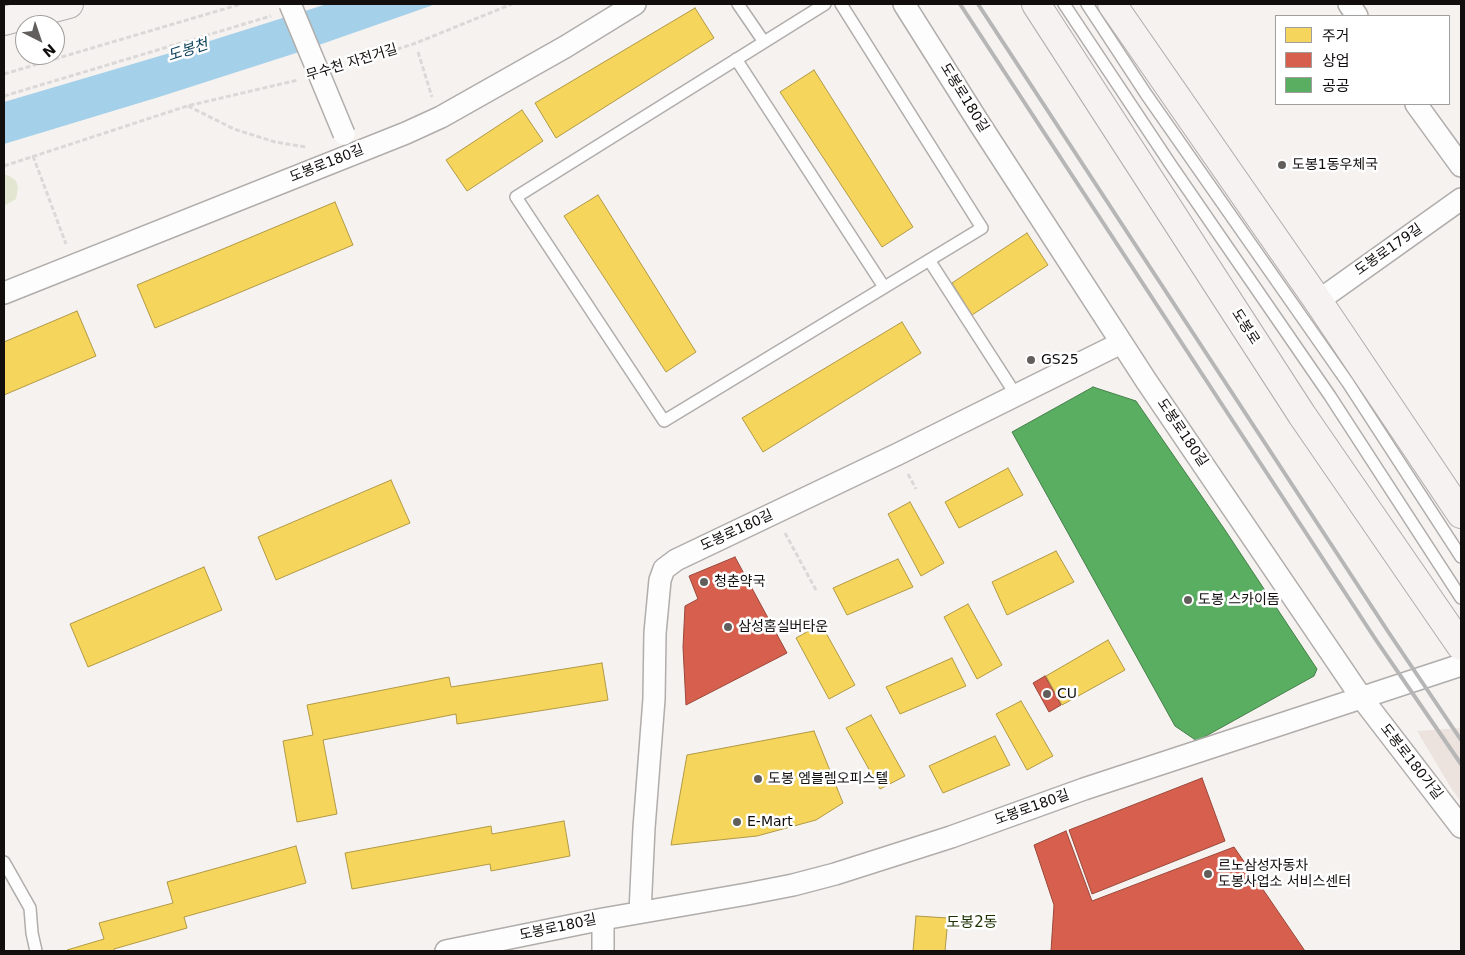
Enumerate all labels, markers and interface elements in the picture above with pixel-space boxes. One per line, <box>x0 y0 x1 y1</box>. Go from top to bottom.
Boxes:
north arrow <box>15 15 65 65</box>
legend <box>1275 15 1450 105</box>
text: 주거 <box>1322 27 1350 45</box>
water label: 도봉천 <box>166 36 210 66</box>
text: N <box>40 41 59 60</box>
street label: 무수천 자전거길 <box>304 41 400 85</box>
text: 상업 <box>1322 52 1350 70</box>
street label: 도봉로180길 <box>936 60 992 136</box>
text: 공공 <box>1322 77 1350 95</box>
street label: 도봉로180길 <box>288 142 366 186</box>
place label: 도봉1동우체국 <box>1292 157 1378 173</box>
marker: 도봉1동우체국 <box>1276 159 1288 171</box>
street label: 도봉로179길 <box>1352 221 1426 279</box>
street label: 도봉로 <box>1227 306 1263 348</box>
place label: GS25 <box>1041 352 1079 368</box>
marker: GS25 <box>1025 354 1037 366</box>
street label: 도봉로180길 <box>1153 396 1211 470</box>
street label: 도봉로180길 <box>698 507 776 555</box>
place label: 청춘약국 <box>714 574 766 590</box>
marker: 청춘약국 <box>698 576 710 588</box>
place label: 도봉 스카이돔 <box>1198 592 1280 608</box>
marker: 도봉 스카이돔 <box>1182 594 1194 606</box>
place label: 삼성홈실버타운 <box>738 619 828 635</box>
marker: 삼성홈실버타운 <box>722 621 734 633</box>
place label: CU <box>1057 686 1077 702</box>
marker: CU <box>1041 688 1053 700</box>
street label: 도봉로180가길 <box>1376 721 1446 803</box>
place label: 도봉 엠블렘오피스텔 <box>768 771 888 787</box>
marker: 도봉 엠블렘오피스텔 <box>752 773 764 785</box>
street label: 도봉로180길 <box>992 787 1072 829</box>
place label: E-Mart <box>747 814 793 830</box>
marker: E-Mart <box>731 816 743 828</box>
place label: 르노삼성자동차 도봉사업소 서비스센터 <box>1218 858 1351 890</box>
marker: 르노삼성자동차 도봉사업소 서비스센터 <box>1202 868 1214 880</box>
street label: 도봉로180길 <box>518 912 598 944</box>
district label: 도봉2동 <box>947 914 997 932</box>

